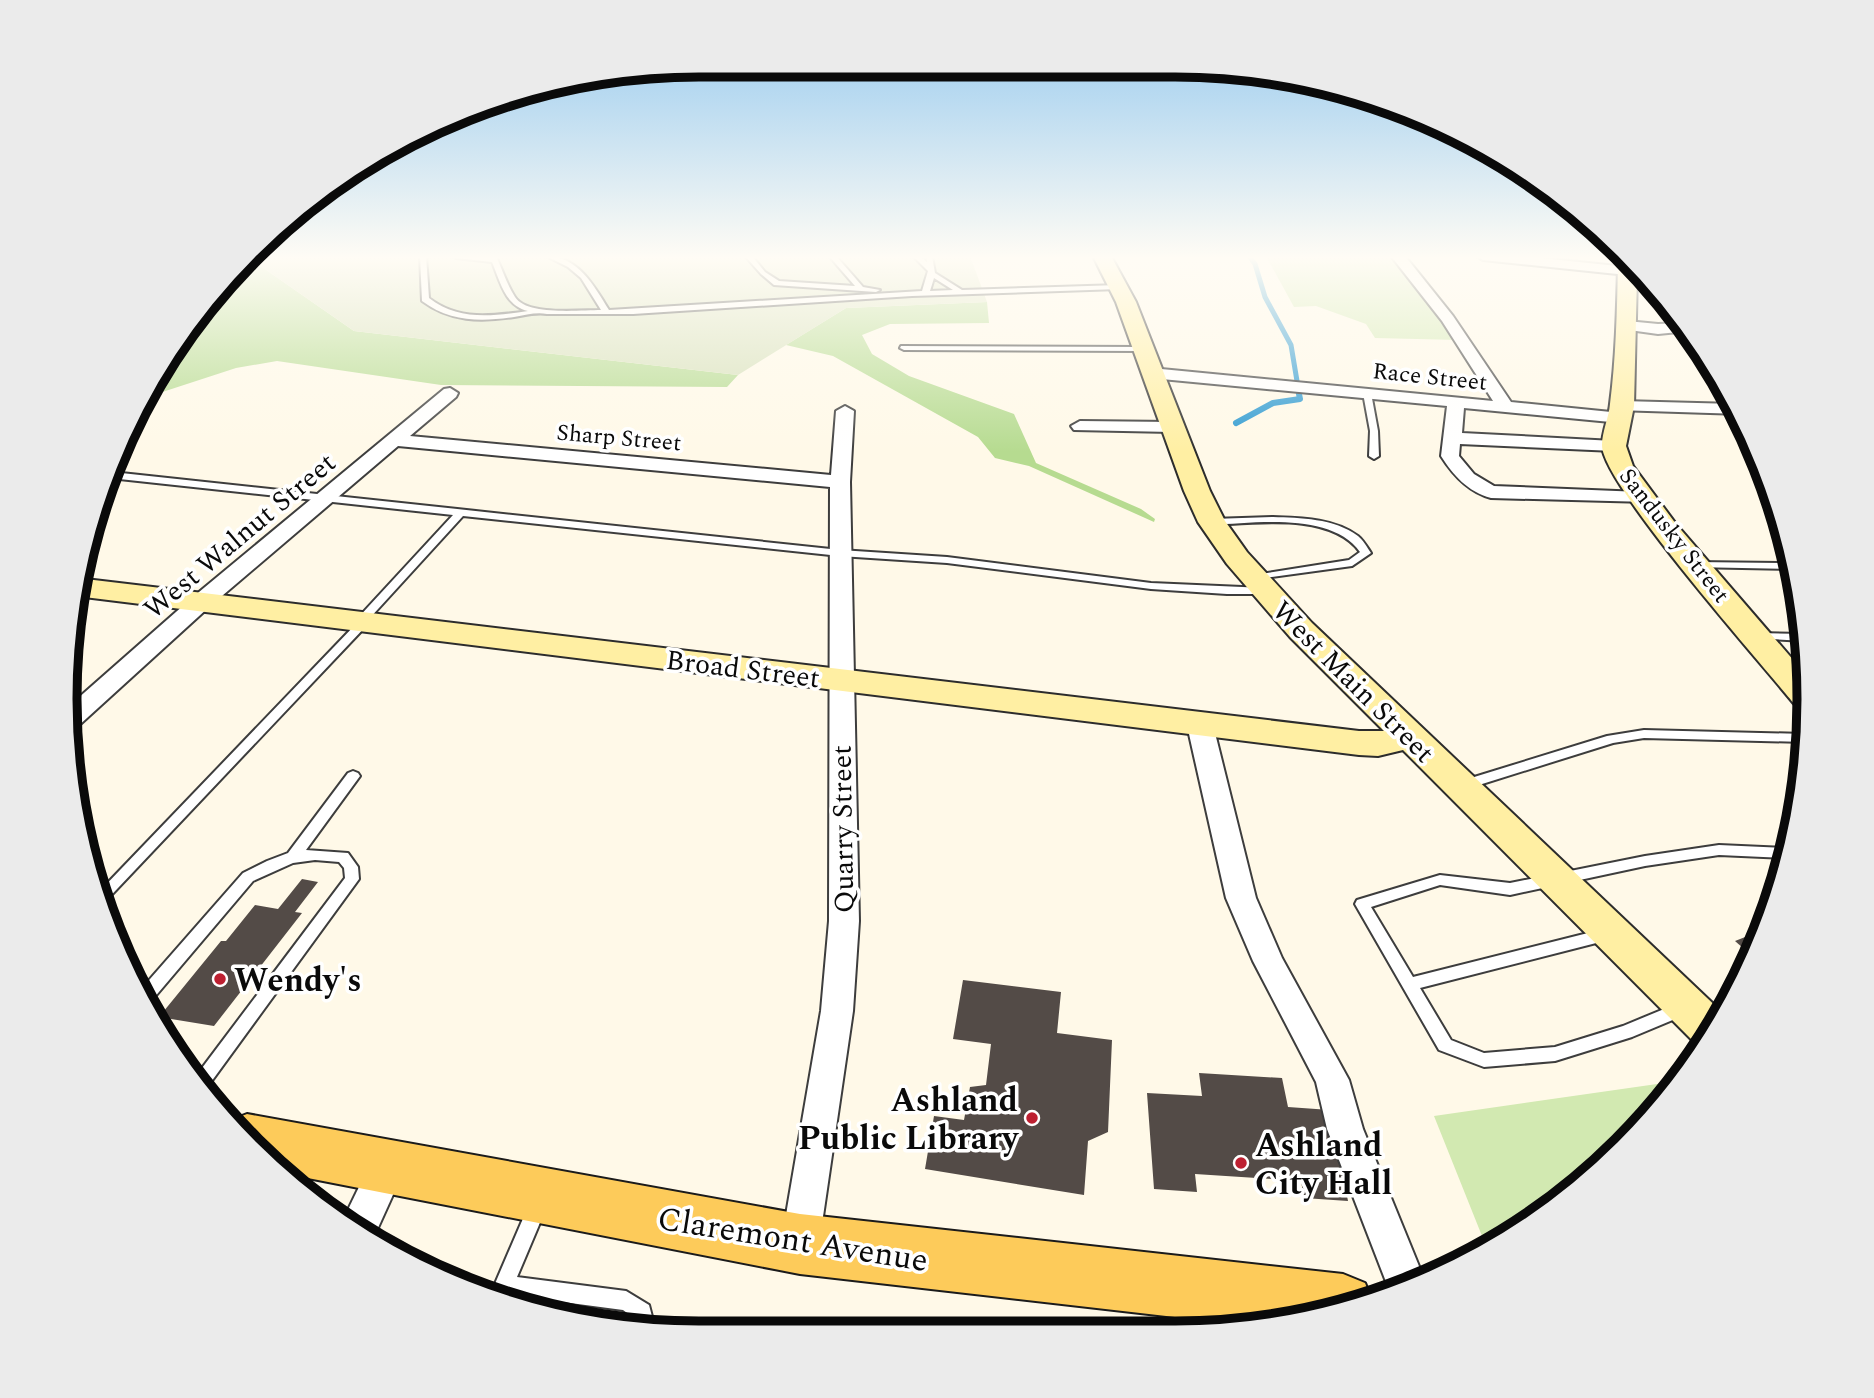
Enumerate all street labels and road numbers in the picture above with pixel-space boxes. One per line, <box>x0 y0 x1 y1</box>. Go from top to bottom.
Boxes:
street label: Race Street <box>1371 354 1489 401</box>
street label: Sharp Street <box>555 416 683 461</box>
street label: West Walnut Street <box>134 442 346 630</box>
street label: Sandusky Street <box>1610 461 1738 611</box>
street label: West Main Street <box>1262 591 1444 773</box>
street label: Broad Street <box>663 639 822 700</box>
street label: Quarry Street <box>821 744 866 913</box>
street label: Claremont Avenue <box>654 1194 931 1286</box>

